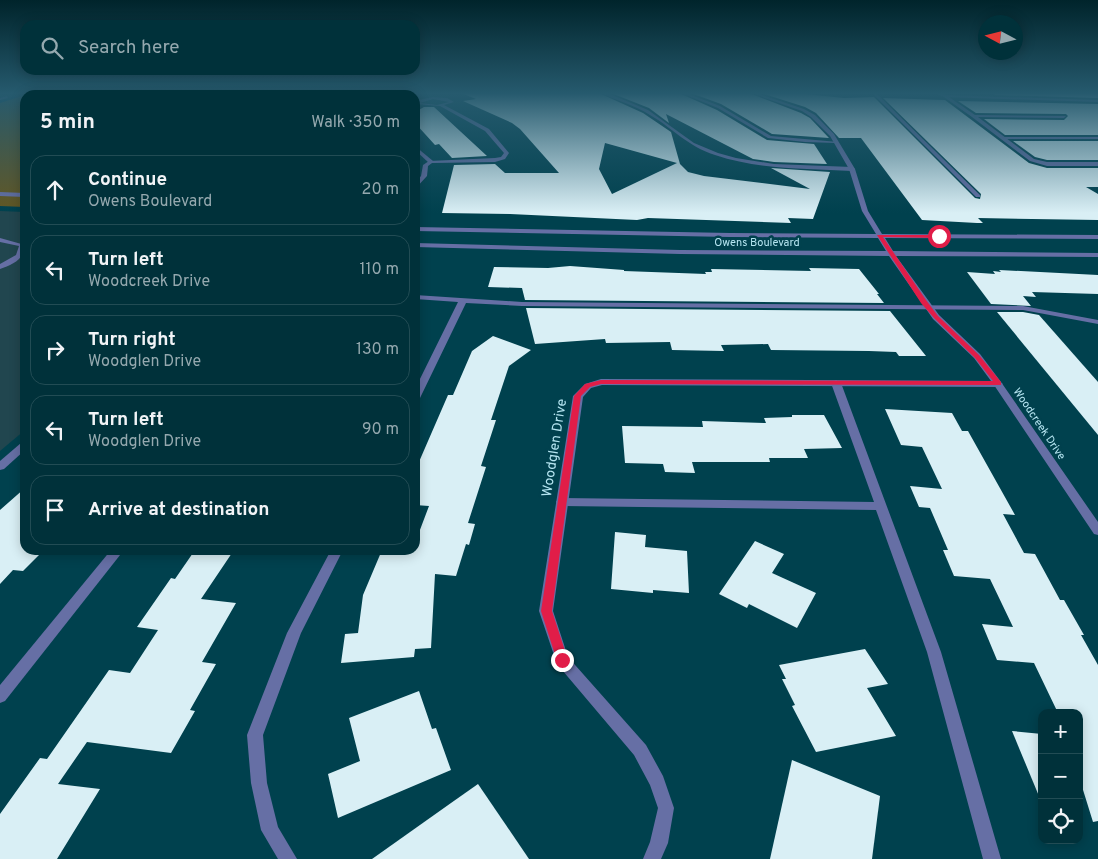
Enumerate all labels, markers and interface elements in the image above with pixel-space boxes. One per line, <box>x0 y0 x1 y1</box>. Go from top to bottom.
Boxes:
north arrow <box>978 15 1023 60</box>
search box <box>20 20 420 75</box>
icon: search <box>38 34 66 62</box>
text: Search here <box>78 36 180 60</box>
text: 5 min <box>40 109 95 136</box>
text: Walk · 350 m <box>311 113 400 133</box>
text: Continue <box>88 168 167 192</box>
icon: ahead <box>41 176 69 204</box>
text: 20 m <box>362 180 399 200</box>
text: Owens Boulevard <box>88 192 212 212</box>
route start <box>928 225 951 248</box>
street label: Owens Boulevard <box>714 236 800 250</box>
text: Turn left <box>88 248 164 272</box>
icon: left <box>41 256 69 284</box>
text: 110 m <box>359 260 399 280</box>
text: Woodcreek Drive <box>88 272 210 292</box>
text: Turn right <box>88 328 176 352</box>
icon: right <box>41 336 69 364</box>
text: 130 m <box>356 340 399 360</box>
text: Woodglen Drive <box>88 352 201 372</box>
street label: Woodcreek Drive <box>1010 385 1068 463</box>
street label: Woodglen Drive <box>539 398 571 498</box>
text: Turn left <box>88 408 164 432</box>
icon: left <box>41 416 69 444</box>
text: 90 m <box>362 420 399 440</box>
text: Woodglen Drive <box>88 432 201 452</box>
icon: arrive <box>41 496 69 524</box>
text: Arrive at destination <box>88 498 269 522</box>
route end <box>551 649 574 672</box>
map controls <box>1038 709 1083 844</box>
button: + <box>1038 709 1083 754</box>
button: − <box>1038 754 1083 799</box>
button: locate <box>1038 799 1083 844</box>

